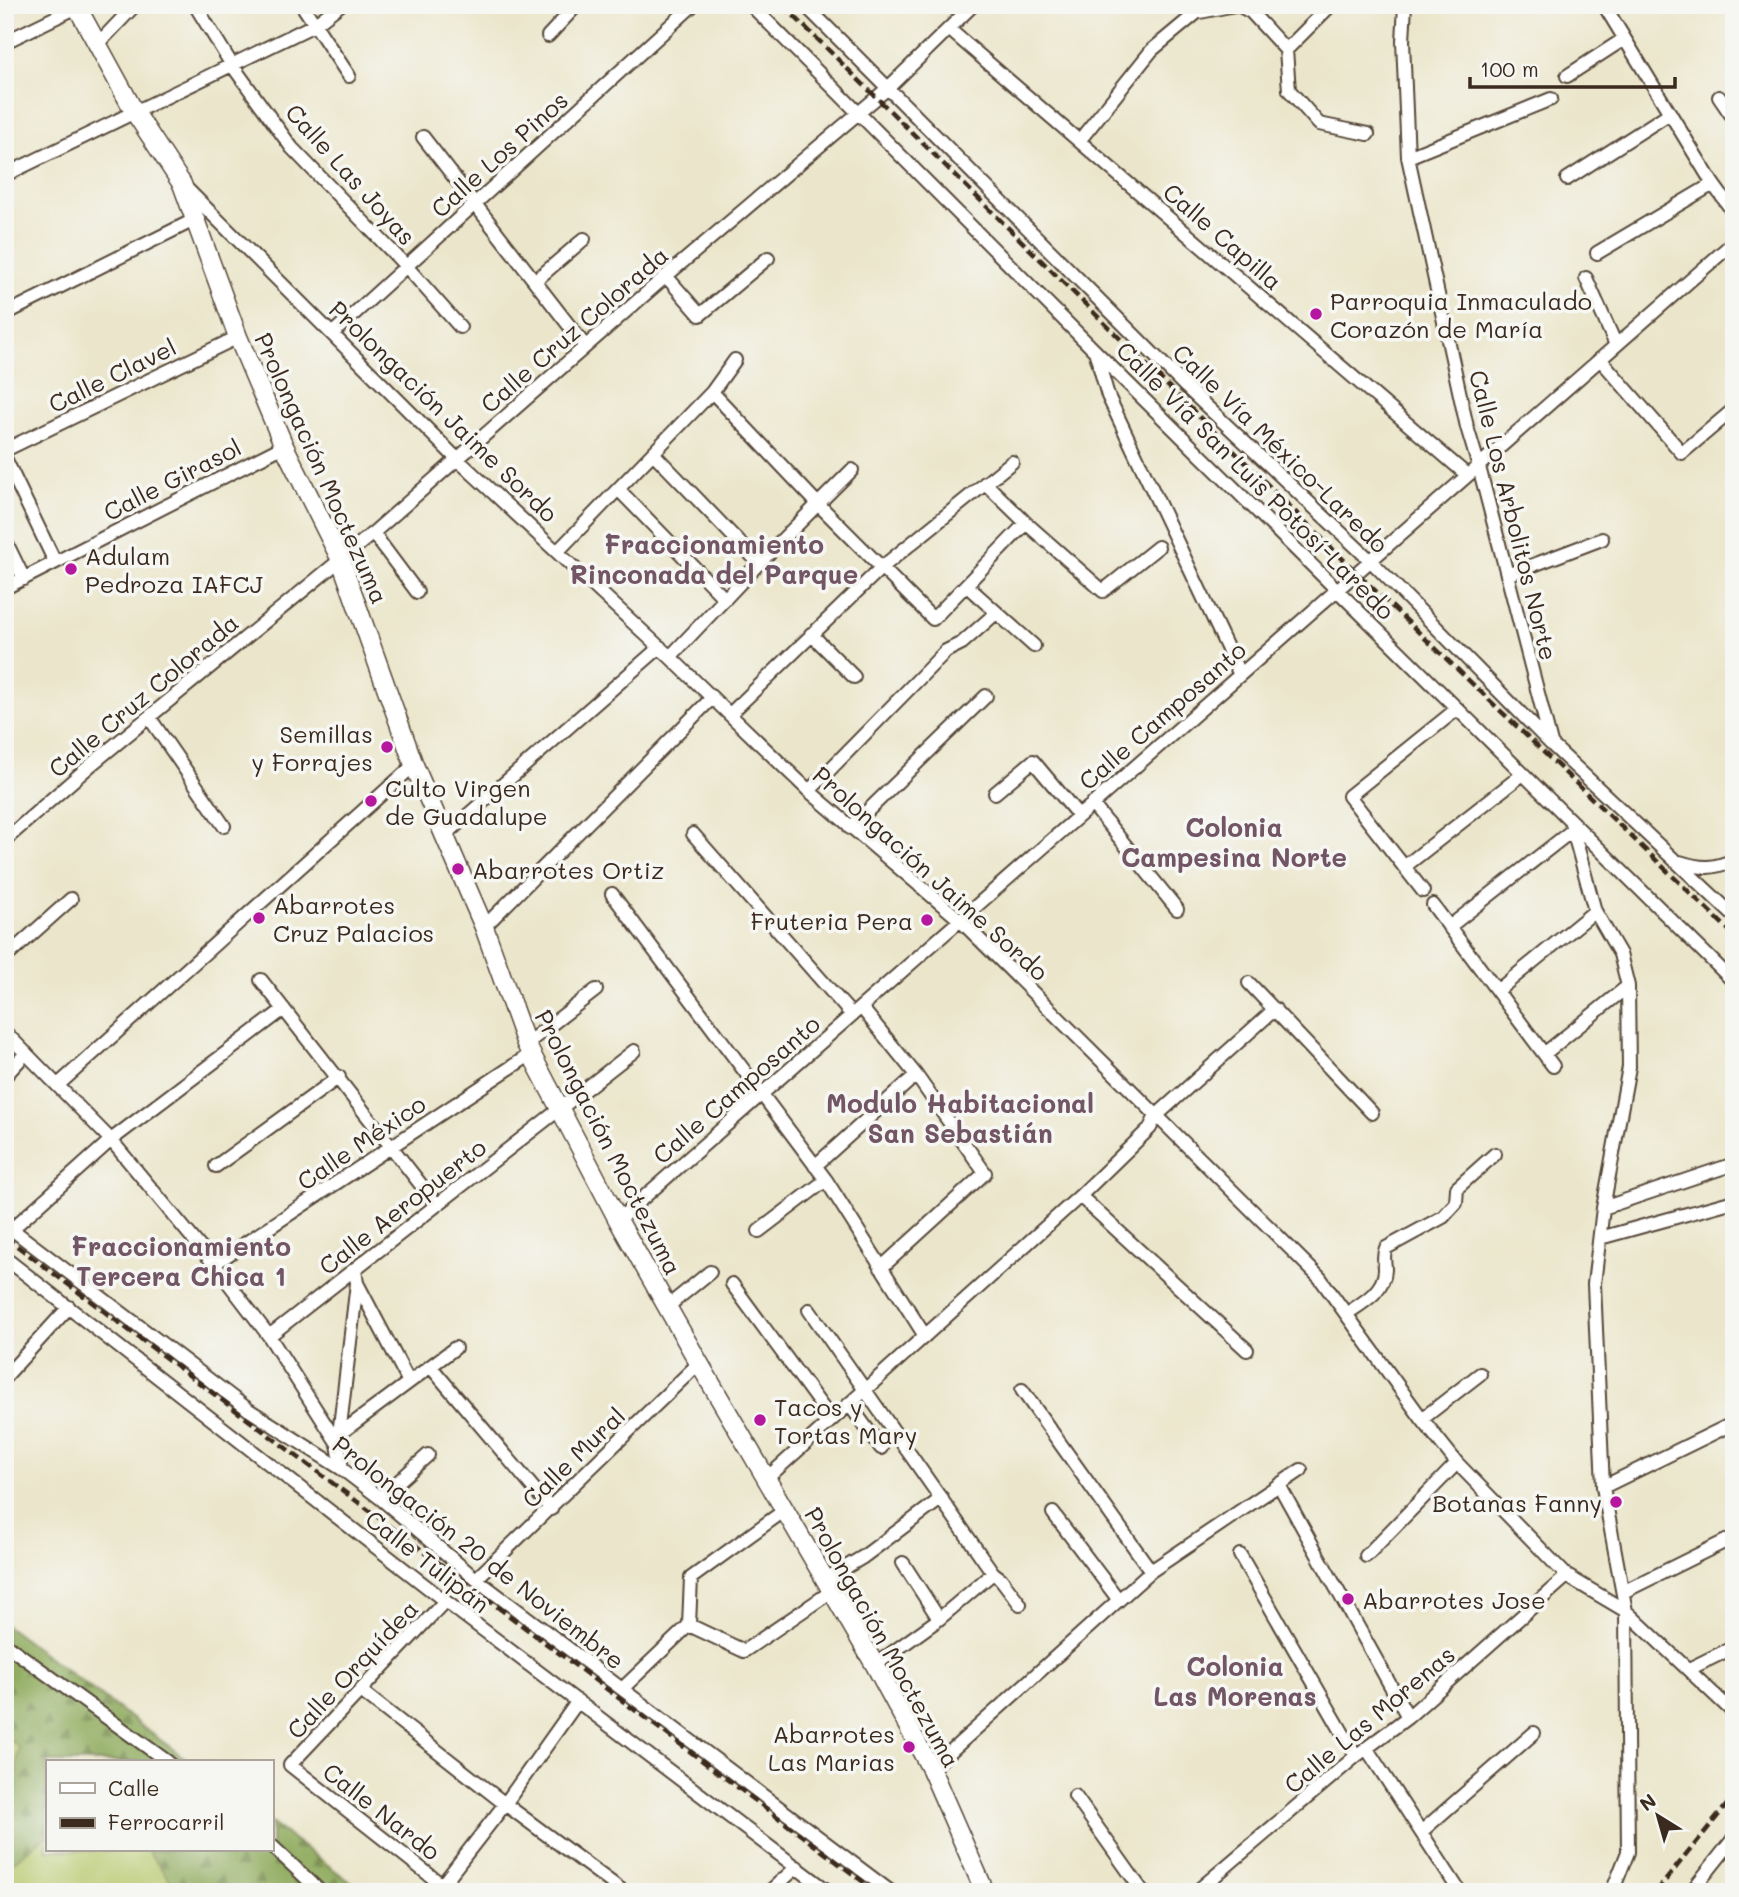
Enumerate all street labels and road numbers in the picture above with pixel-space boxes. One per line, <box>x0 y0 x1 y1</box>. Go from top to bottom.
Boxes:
street label: Calle Los Pinos <box>424 84 574 224</box>
street label: Calle Las Joyas <box>279 97 423 251</box>
street label: Calle Capilla <box>1157 176 1289 296</box>
street label: Calle Cruz Colorada <box>474 239 674 419</box>
street label: Prolongación Jaime Sordo <box>323 293 565 529</box>
street label: Prolongación Moctezuma <box>248 328 396 608</box>
street label: Calle Clavel <box>43 331 181 419</box>
street label: Calle Vía San Luis Potosí-Laredo <box>1110 334 1402 626</box>
street label: Calle Vía México-Laredo <box>1167 337 1395 559</box>
street label: Calle Los Arbolitos Norte <box>1463 367 1565 663</box>
street label: Calle Girasol <box>98 431 246 527</box>
street label: Calle Cruz Colorada <box>42 606 244 784</box>
street label: Calle Camposanto <box>1072 634 1252 796</box>
street label: Prolongación Jaime Sordo <box>807 759 1055 987</box>
street label: Prolongación Moctezuma <box>529 1004 689 1280</box>
street label: Calle Camposanto <box>646 1008 826 1170</box>
street label: Calle México <box>291 1088 431 1196</box>
street label: Calle Aeropuerto <box>312 1131 492 1281</box>
street label: Calle Mural <box>515 1400 631 1514</box>
street label: Prolongación 20 de Noviembre <box>327 1428 631 1676</box>
street label: Prolongación Moctezuma <box>798 1501 968 1773</box>
street label: Calle Tulipán <box>360 1503 496 1619</box>
street label: Calle Orquídea <box>280 1593 424 1745</box>
street label: Calle Las Morenas <box>1277 1638 1461 1800</box>
street label: Calle Nardo <box>317 1755 447 1867</box>

